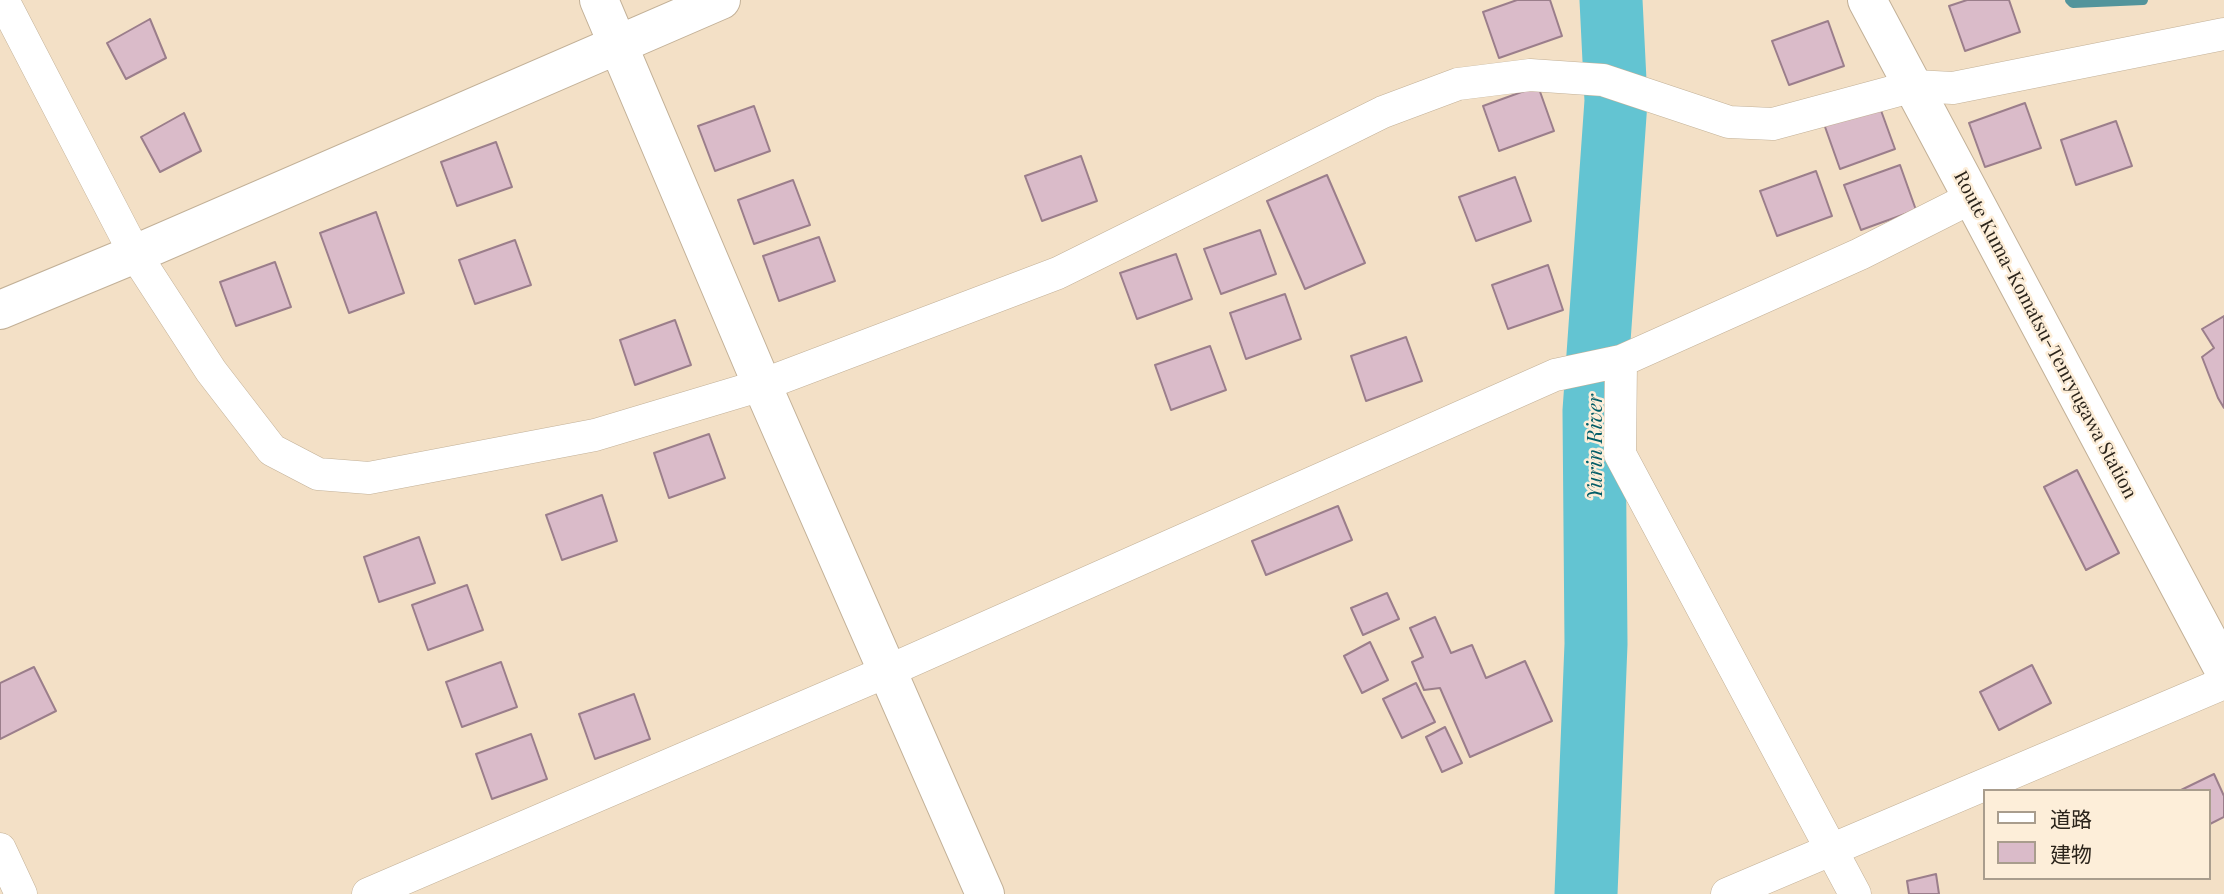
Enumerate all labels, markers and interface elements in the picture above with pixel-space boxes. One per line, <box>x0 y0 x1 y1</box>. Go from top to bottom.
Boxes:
street label: Route Kuma-Komatsu-Tenryugawa Station <box>1949 167 2141 503</box>
water label: Yurin River <box>1582 394 1608 500</box>
legend <box>1982 789 2210 880</box>
text: 道路 <box>2050 804 2092 832</box>
text: 建物 <box>2050 839 2092 867</box>

